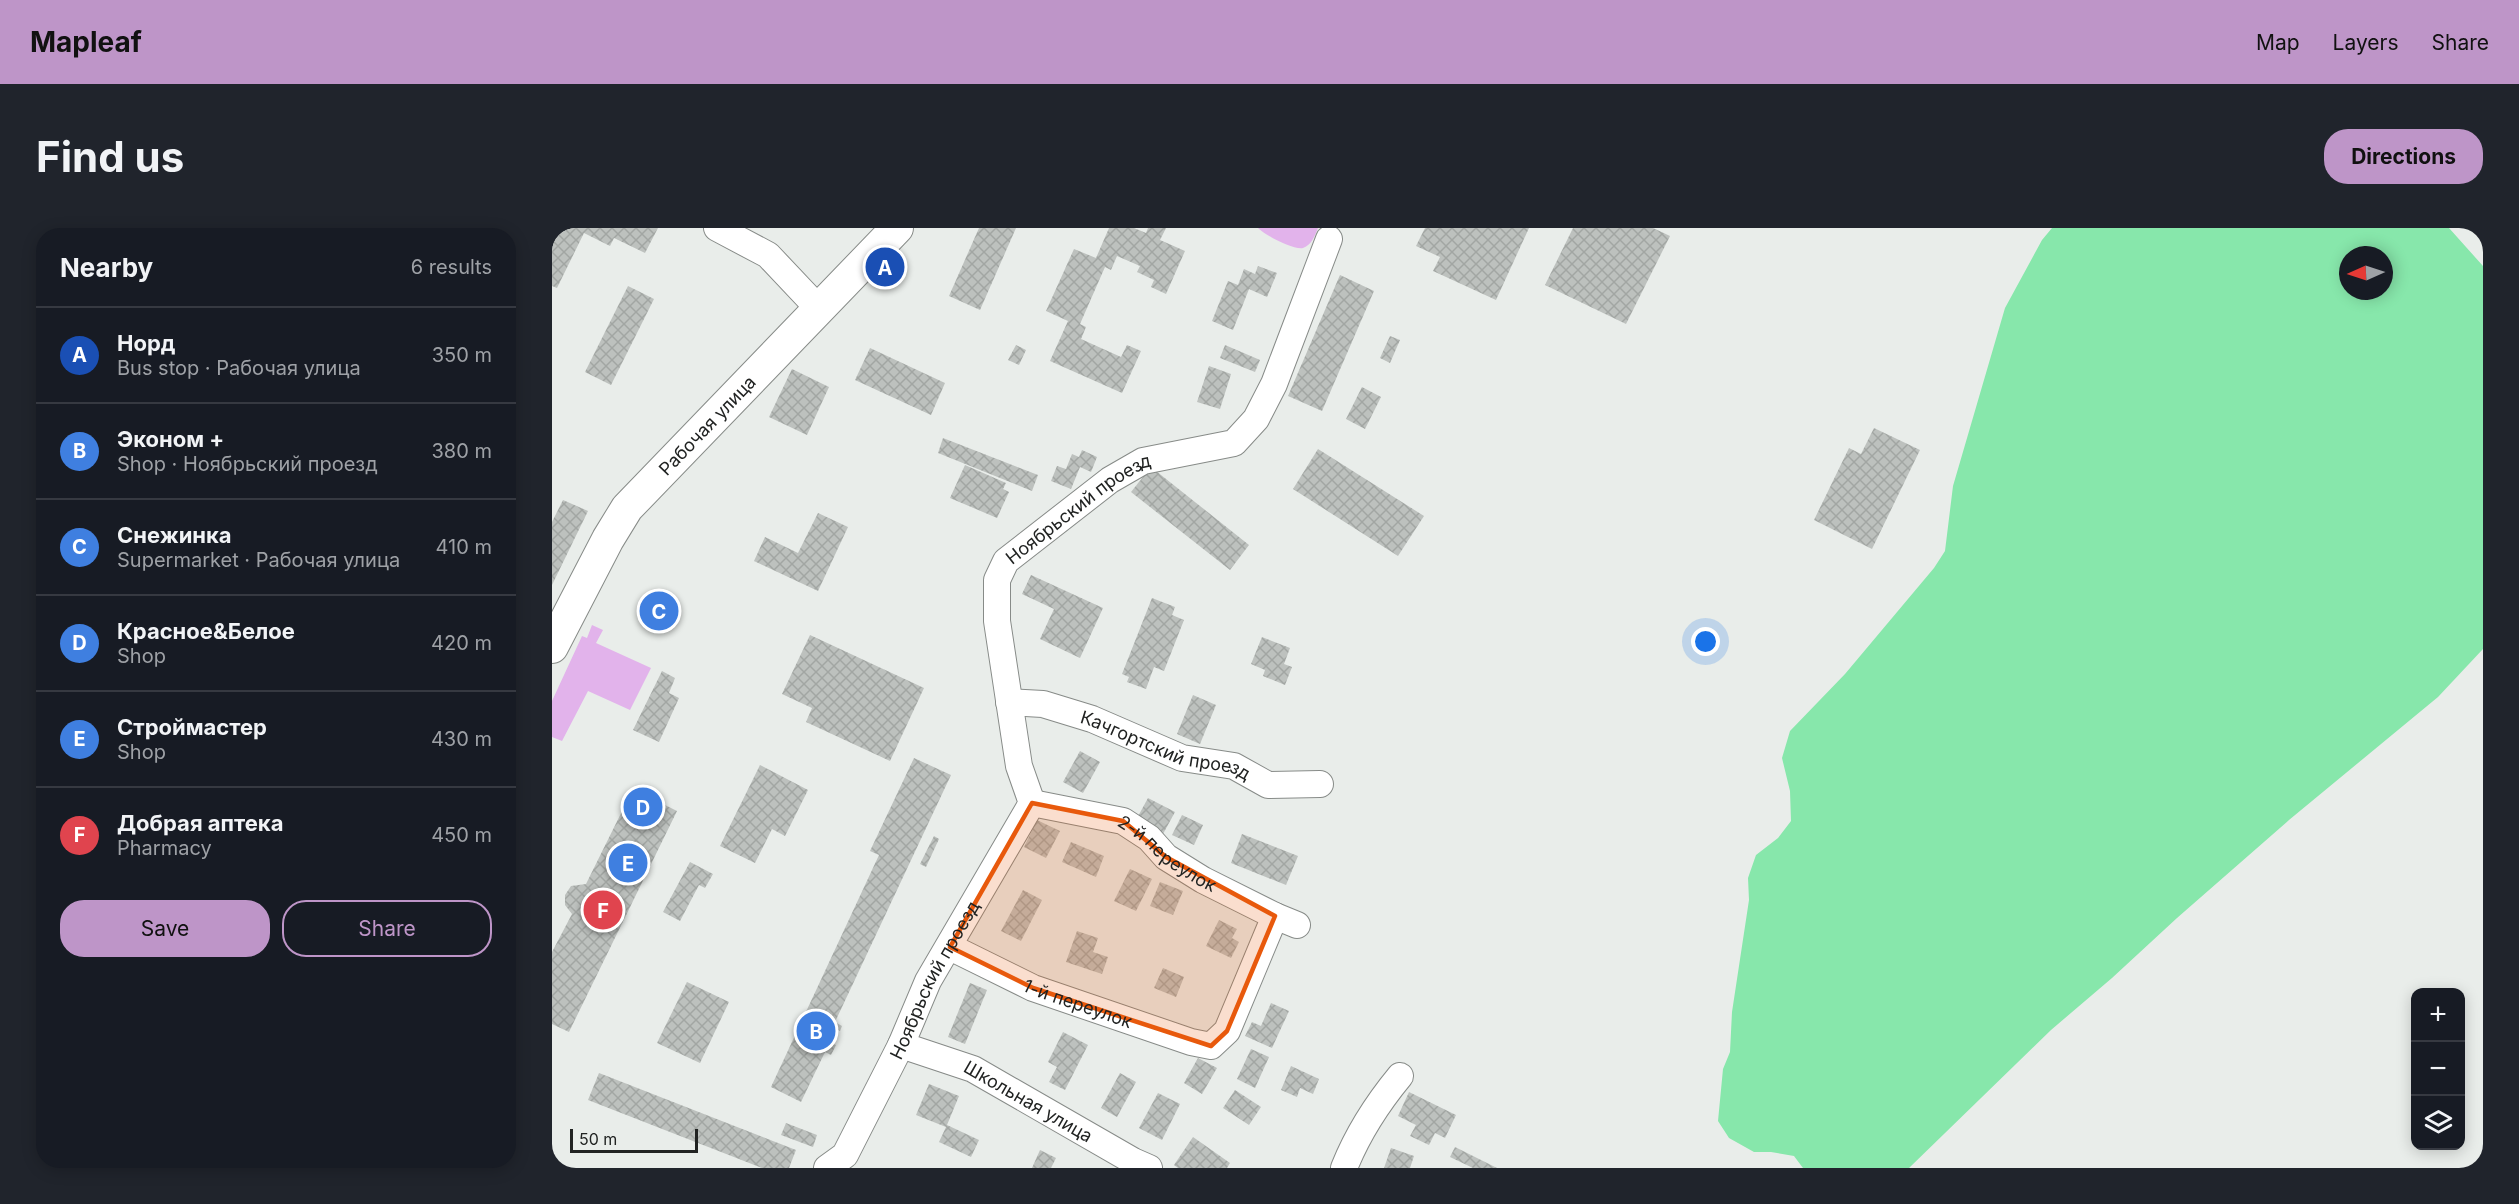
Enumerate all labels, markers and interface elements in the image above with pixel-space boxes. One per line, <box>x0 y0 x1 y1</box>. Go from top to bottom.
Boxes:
text: Mapleaf <box>30 25 142 59</box>
text: Map <box>2256 30 2300 55</box>
text: Layers <box>2333 30 2399 55</box>
text: Share <box>2432 30 2489 55</box>
button: Directions <box>2324 129 2483 184</box>
text: Find us <box>36 131 184 182</box>
pin: A <box>866 244 904 290</box>
north arrow <box>2339 246 2393 300</box>
text: Nearby <box>60 252 153 283</box>
text: 6 results <box>411 255 492 279</box>
text: Норд <box>117 330 176 356</box>
text: A <box>72 343 87 367</box>
text: 350 m <box>432 343 492 367</box>
text: Bus stop · Рабочая улица <box>117 356 361 380</box>
street label: Рабочая улица <box>654 371 759 479</box>
text: Эконом + <box>117 426 224 452</box>
text: B <box>73 439 86 463</box>
text: 380 m <box>432 439 492 463</box>
street label: Ноябрьский проезд <box>1001 449 1153 568</box>
text: Shop · Ноябрьский проезд <box>117 452 378 476</box>
text: Снежинка <box>117 522 232 548</box>
text: C <box>72 535 87 559</box>
text: 410 m <box>436 535 492 559</box>
text: Supermarket · Рабочая улица <box>117 548 400 572</box>
pin: C <box>640 588 678 634</box>
text: Красное&Белое <box>117 618 295 644</box>
your location <box>1691 627 1720 656</box>
text: D <box>72 631 87 655</box>
text: 420 m <box>431 631 492 655</box>
text: Shop <box>117 644 166 668</box>
street label: Качгортский проезд <box>1078 706 1255 784</box>
text: Строймастер <box>117 714 267 740</box>
text: E <box>73 727 86 751</box>
text: 430 m <box>431 727 492 751</box>
text: Shop <box>117 740 166 764</box>
pin: D <box>624 784 662 830</box>
text: Добрая аптека <box>117 810 283 836</box>
street label: 2-й переулок <box>1114 810 1220 896</box>
text: F <box>74 823 85 847</box>
text: 450 m <box>431 823 492 847</box>
text: Pharmacy <box>117 836 212 860</box>
pin: E <box>608 840 648 886</box>
pin: F <box>584 888 622 932</box>
street label: Ноябрьский проезд <box>885 897 983 1063</box>
button: Save <box>60 900 270 957</box>
button: Share <box>282 900 492 957</box>
street label: 1-й переулок <box>1020 974 1135 1032</box>
map controls <box>2411 988 2465 1150</box>
button: + <box>2411 988 2465 1042</box>
pin: B <box>796 1008 836 1054</box>
button: − <box>2411 1042 2465 1096</box>
street label: Школьная улица <box>961 1056 1097 1146</box>
button: layers <box>2411 1096 2465 1150</box>
scale bar <box>570 1126 698 1154</box>
text: 50 m <box>579 1129 617 1149</box>

